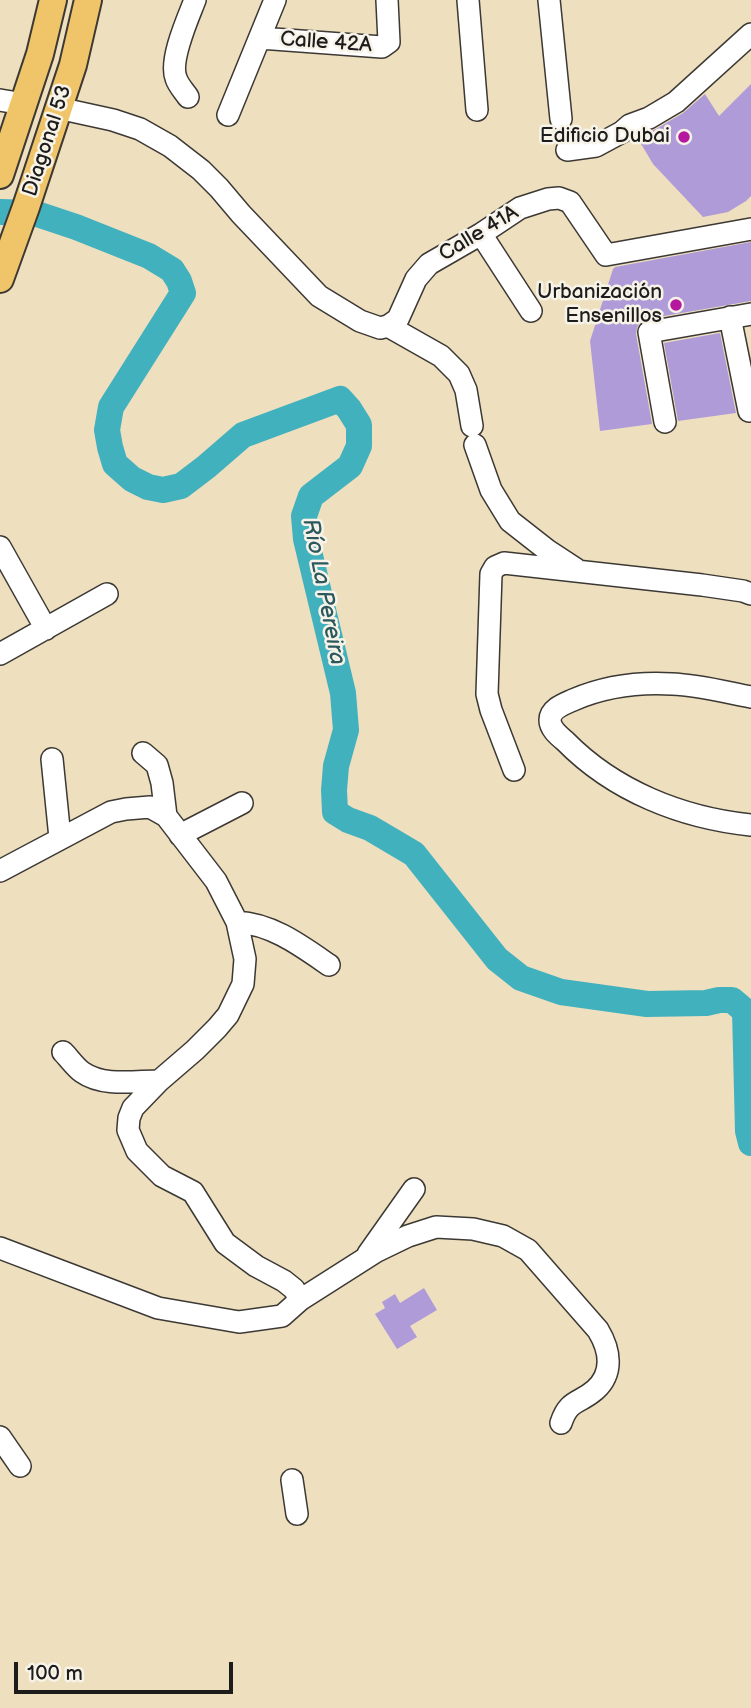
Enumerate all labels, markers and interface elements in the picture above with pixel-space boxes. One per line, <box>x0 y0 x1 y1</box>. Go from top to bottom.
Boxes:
street label: Calle 42A <box>279 27 373 59</box>
street label: Diagonal 53 <box>18 82 78 200</box>
place label: Edificio Dubai <box>540 124 670 150</box>
marker: Edificio Dubai <box>676 129 692 145</box>
street label: Calle 41A <box>435 201 523 267</box>
place label: Urbanización Ensenillos <box>537 280 662 330</box>
marker: Urbanización Ensenillos <box>668 297 684 313</box>
water label: Río La Pereira <box>295 517 351 667</box>
scale bar <box>18 1648 236 1692</box>
text: 100 m <box>27 1661 83 1686</box>

